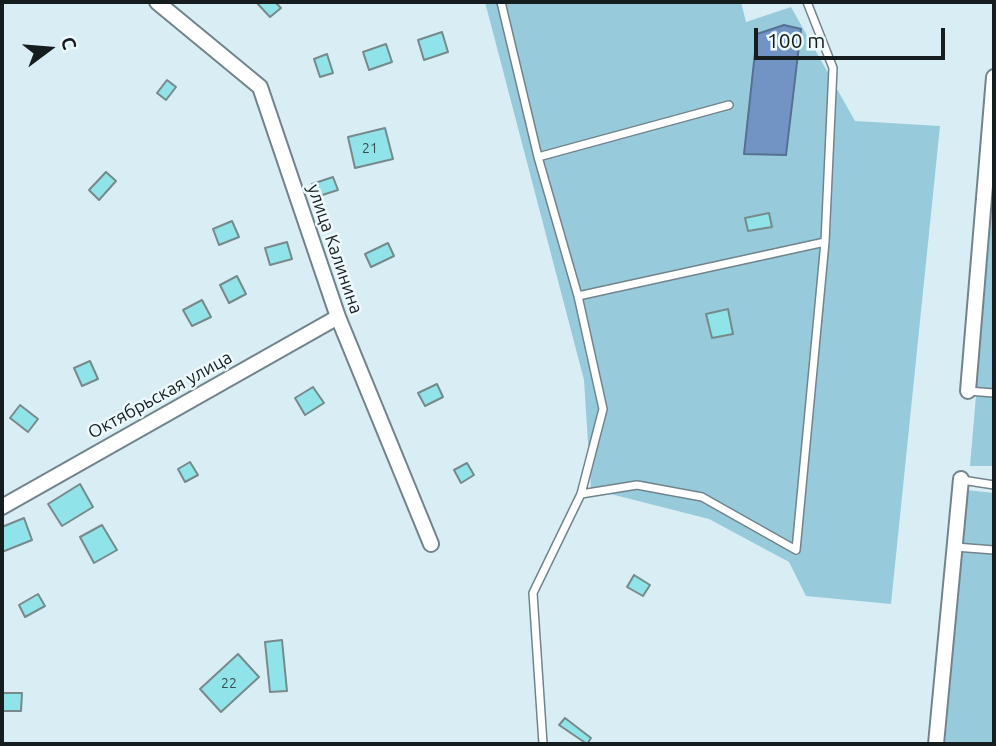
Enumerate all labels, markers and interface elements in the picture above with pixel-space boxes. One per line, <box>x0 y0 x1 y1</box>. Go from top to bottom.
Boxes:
north arrow <box>14 14 84 84</box>
scale bar <box>758 14 949 58</box>
text: 100 m <box>767 28 825 52</box>
text: С <box>57 34 81 52</box>
house number: 21 <box>362 140 378 156</box>
street label: улица Калинина <box>303 181 367 317</box>
street label: Октябрьская улица <box>84 346 236 444</box>
house number: 22 <box>221 675 237 691</box>

